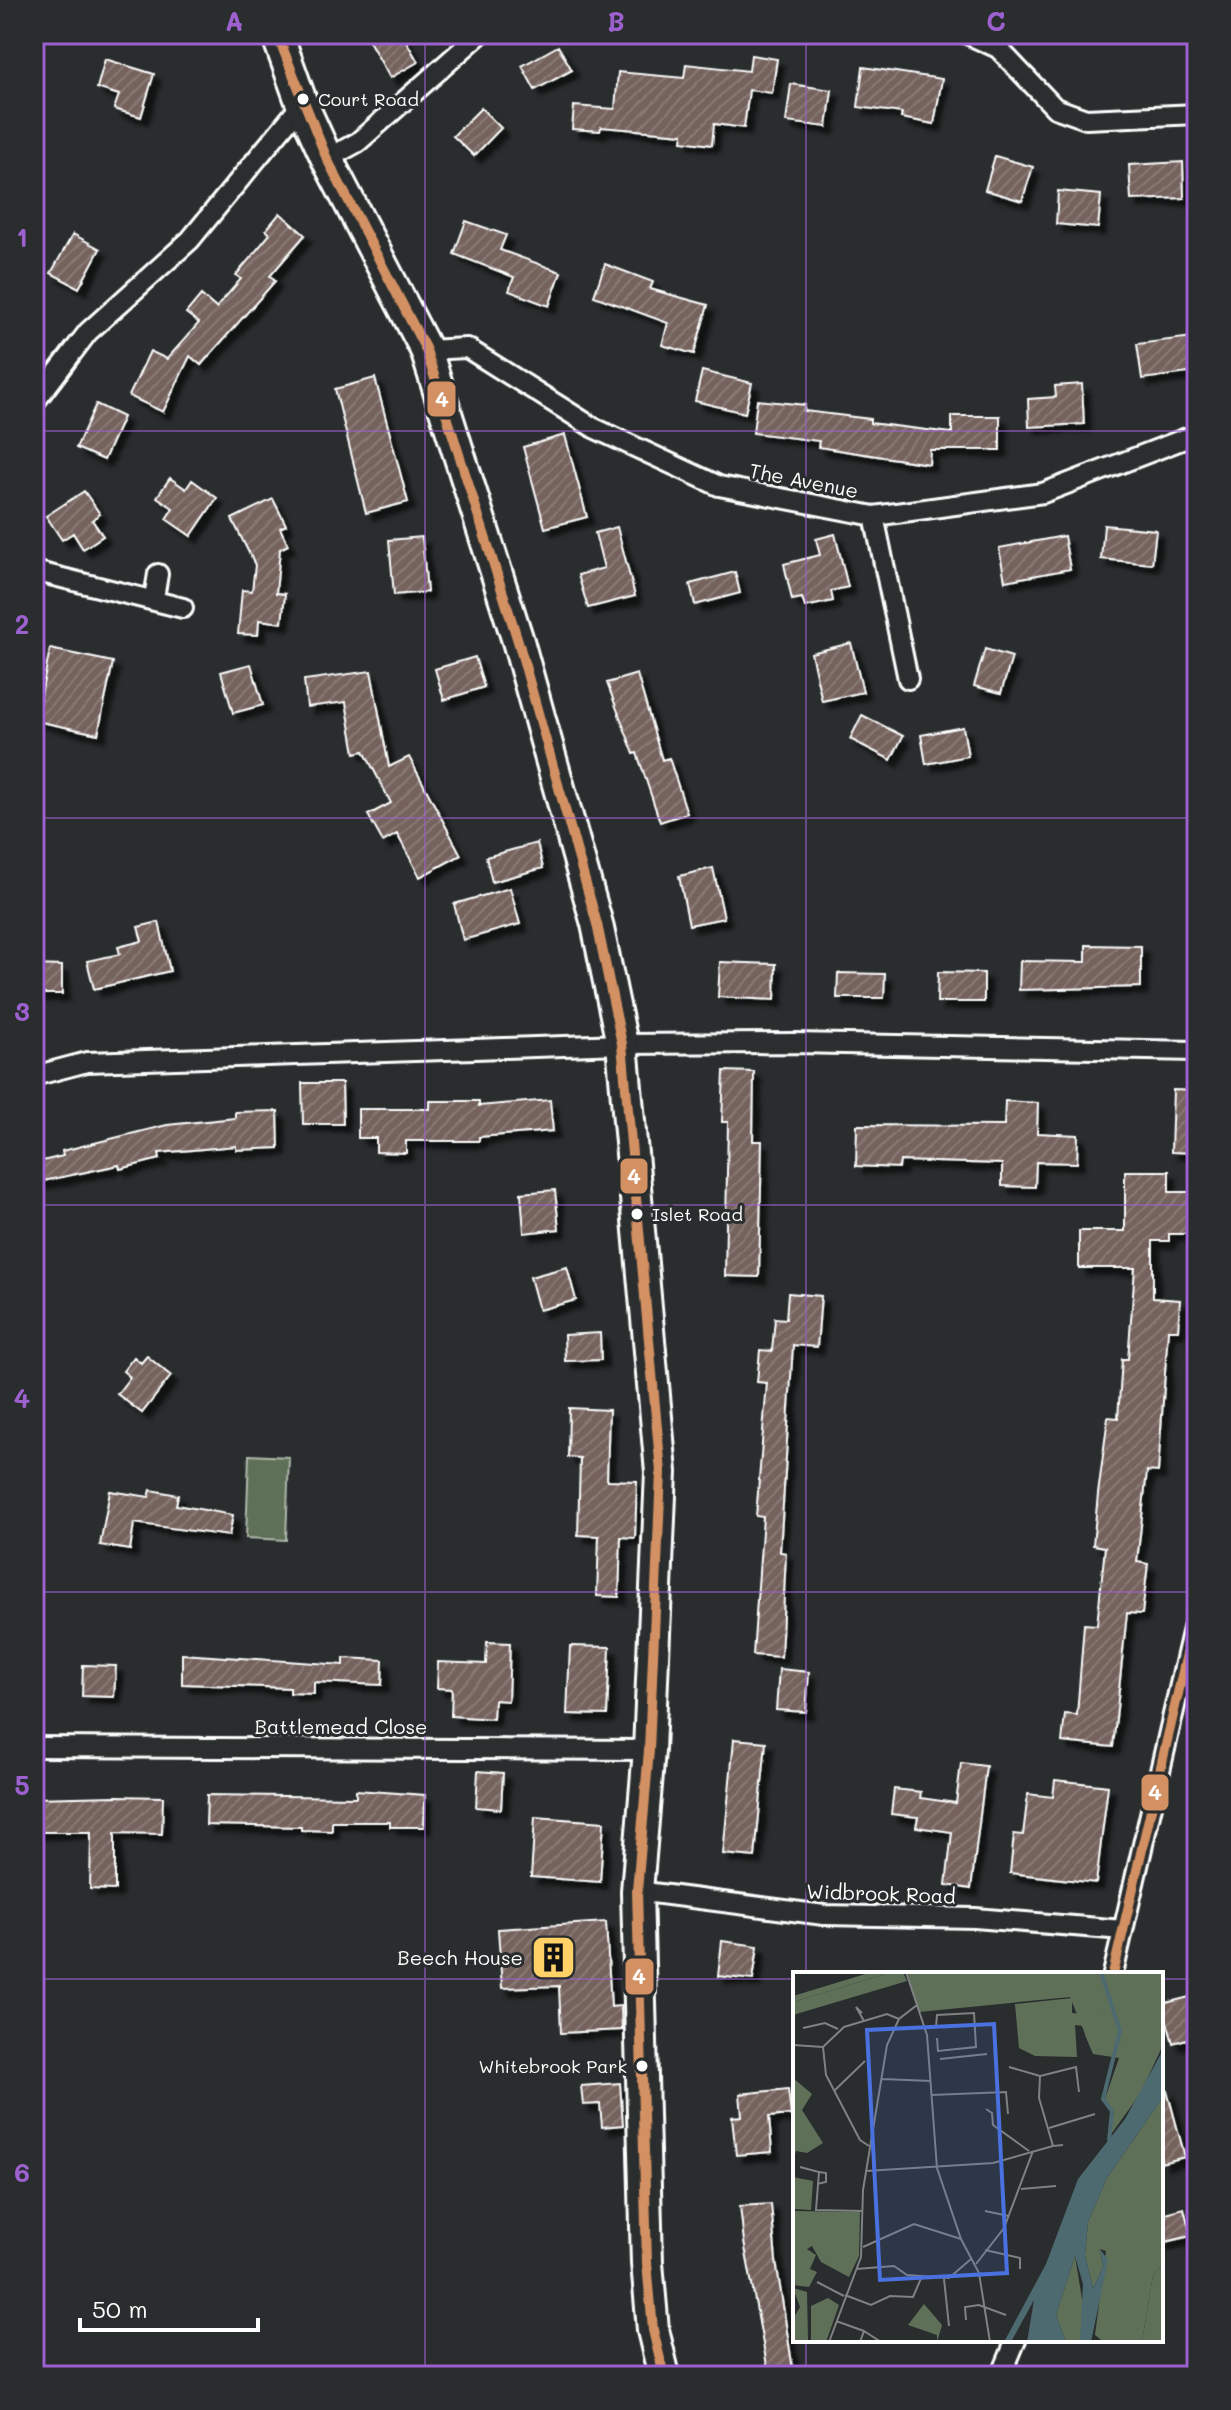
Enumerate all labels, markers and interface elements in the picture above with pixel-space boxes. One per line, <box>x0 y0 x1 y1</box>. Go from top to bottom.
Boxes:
text: A <box>225 4 243 38</box>
text: B <box>607 4 625 38</box>
text: C <box>986 4 1006 38</box>
place label: Court Road <box>318 87 419 111</box>
marker: Court Road <box>295 91 311 107</box>
text: 1 <box>16 220 28 254</box>
line badge: 4 <box>426 380 457 418</box>
text: 4 <box>435 384 449 413</box>
street label: The Avenue <box>747 457 861 503</box>
text: 2 <box>15 607 29 641</box>
text: 3 <box>14 994 30 1028</box>
line badge: 4 <box>619 1157 649 1195</box>
text: 4 <box>627 1161 641 1190</box>
place label: Islet Road <box>652 1202 743 1226</box>
marker: Islet Road <box>629 1206 645 1222</box>
text: 4 <box>14 1381 30 1415</box>
street label: Battlemead Close <box>255 1713 428 1739</box>
text: 5 <box>14 1768 30 1802</box>
line badge: 4 <box>1140 1773 1170 1812</box>
text: 4 <box>1148 1777 1162 1806</box>
street label: Widbrook Road <box>806 1877 956 1909</box>
building icon: Beech House <box>530 1933 578 1981</box>
place label: Beech House <box>397 1944 523 1970</box>
line badge: 4 <box>624 1957 655 1996</box>
text: 4 <box>632 1961 646 1990</box>
inset map <box>793 1972 1163 2342</box>
place label: Whitebrook Park <box>479 2054 627 2078</box>
marker: Whitebrook Park <box>634 2058 650 2074</box>
text: 6 <box>14 2155 30 2189</box>
scale bar <box>80 2282 258 2332</box>
text: 50 m <box>92 2293 148 2324</box>

